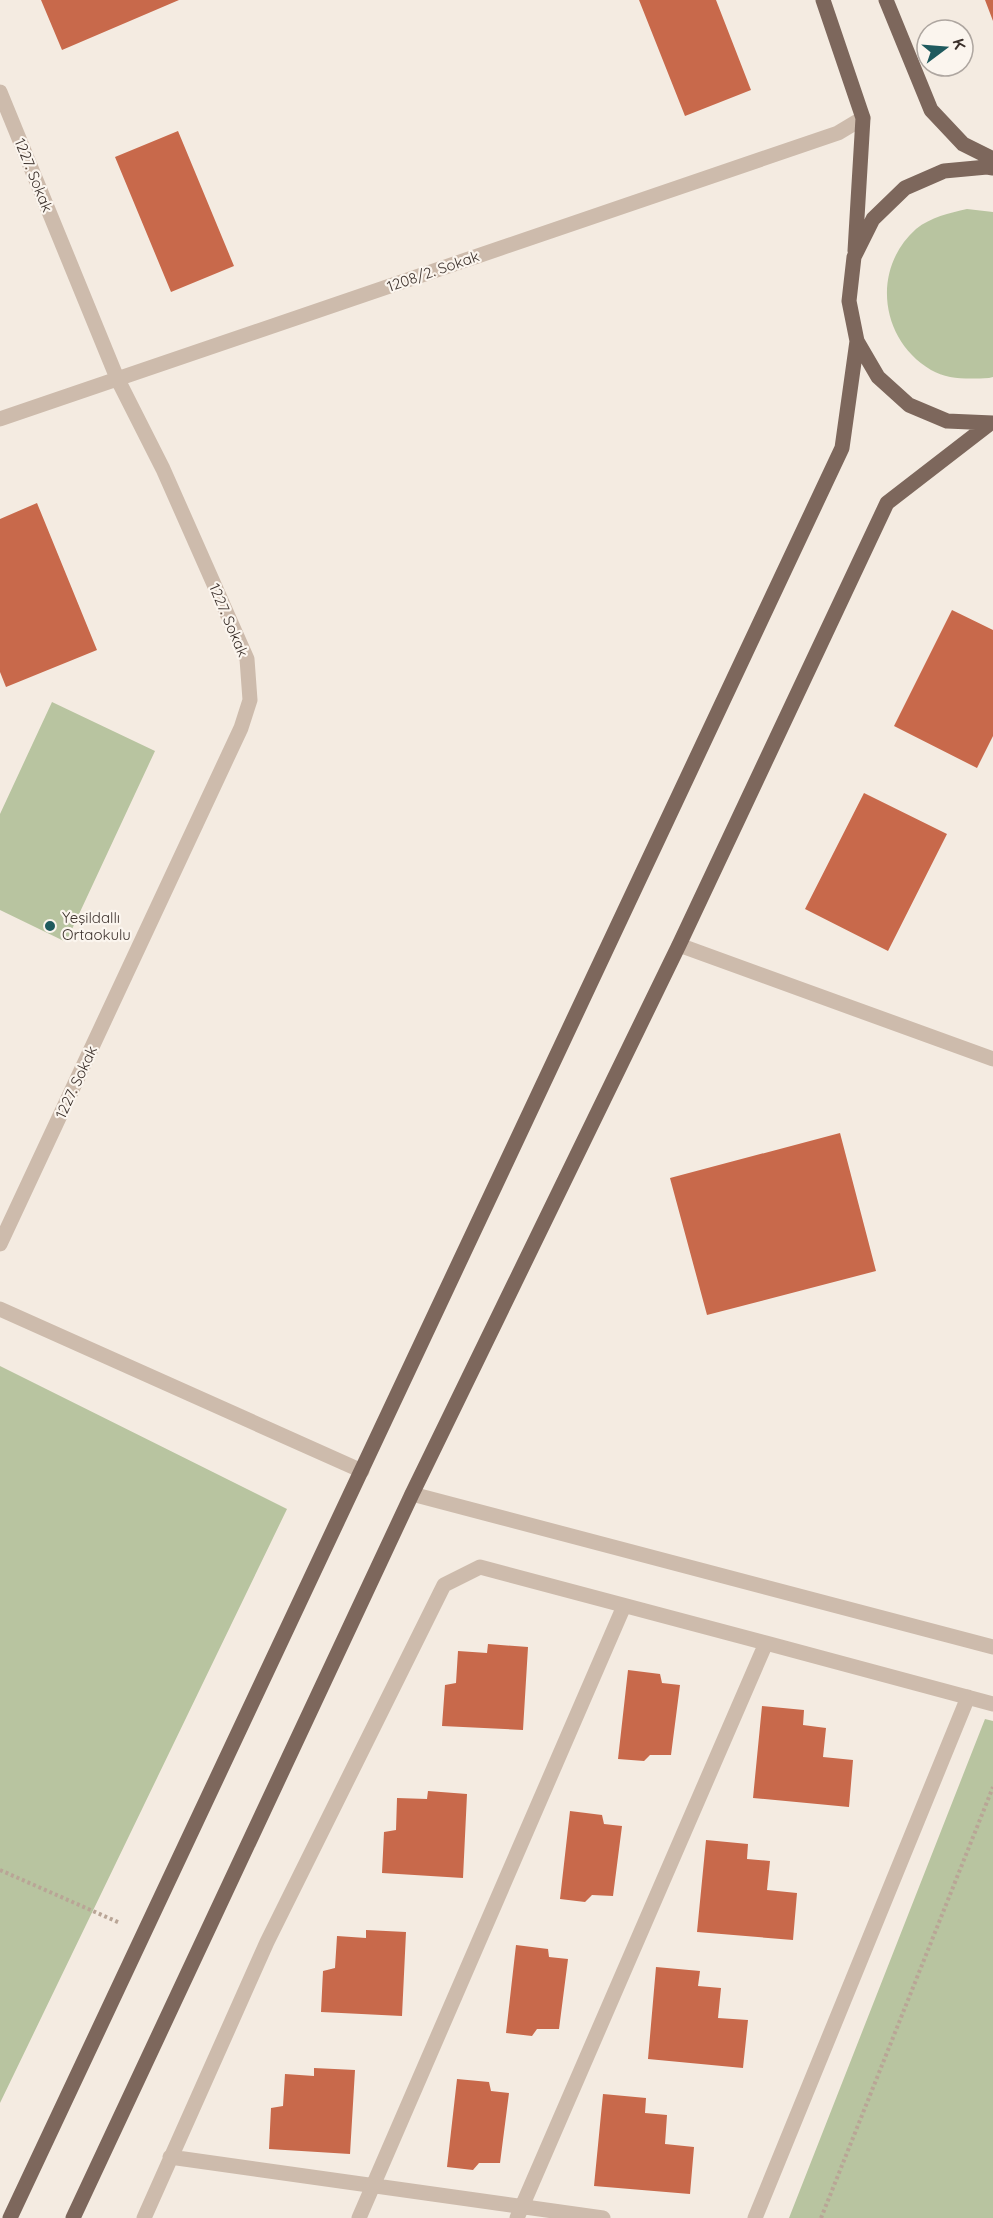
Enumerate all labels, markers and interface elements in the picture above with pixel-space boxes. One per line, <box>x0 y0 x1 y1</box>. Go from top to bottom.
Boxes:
north arrow <box>915 18 975 78</box>
text: K <box>948 36 970 52</box>
street label: 1227. Sokak <box>11 135 57 215</box>
street label: 1208/2. Sokak <box>384 246 482 296</box>
street label: 1227. Sokak <box>205 580 253 660</box>
place label: Yeşildallı Ortaokulu <box>62 908 131 944</box>
marker: Yeşildallı Ortaokulu <box>43 919 57 933</box>
street label: 1227. Sokak <box>51 1043 101 1121</box>

